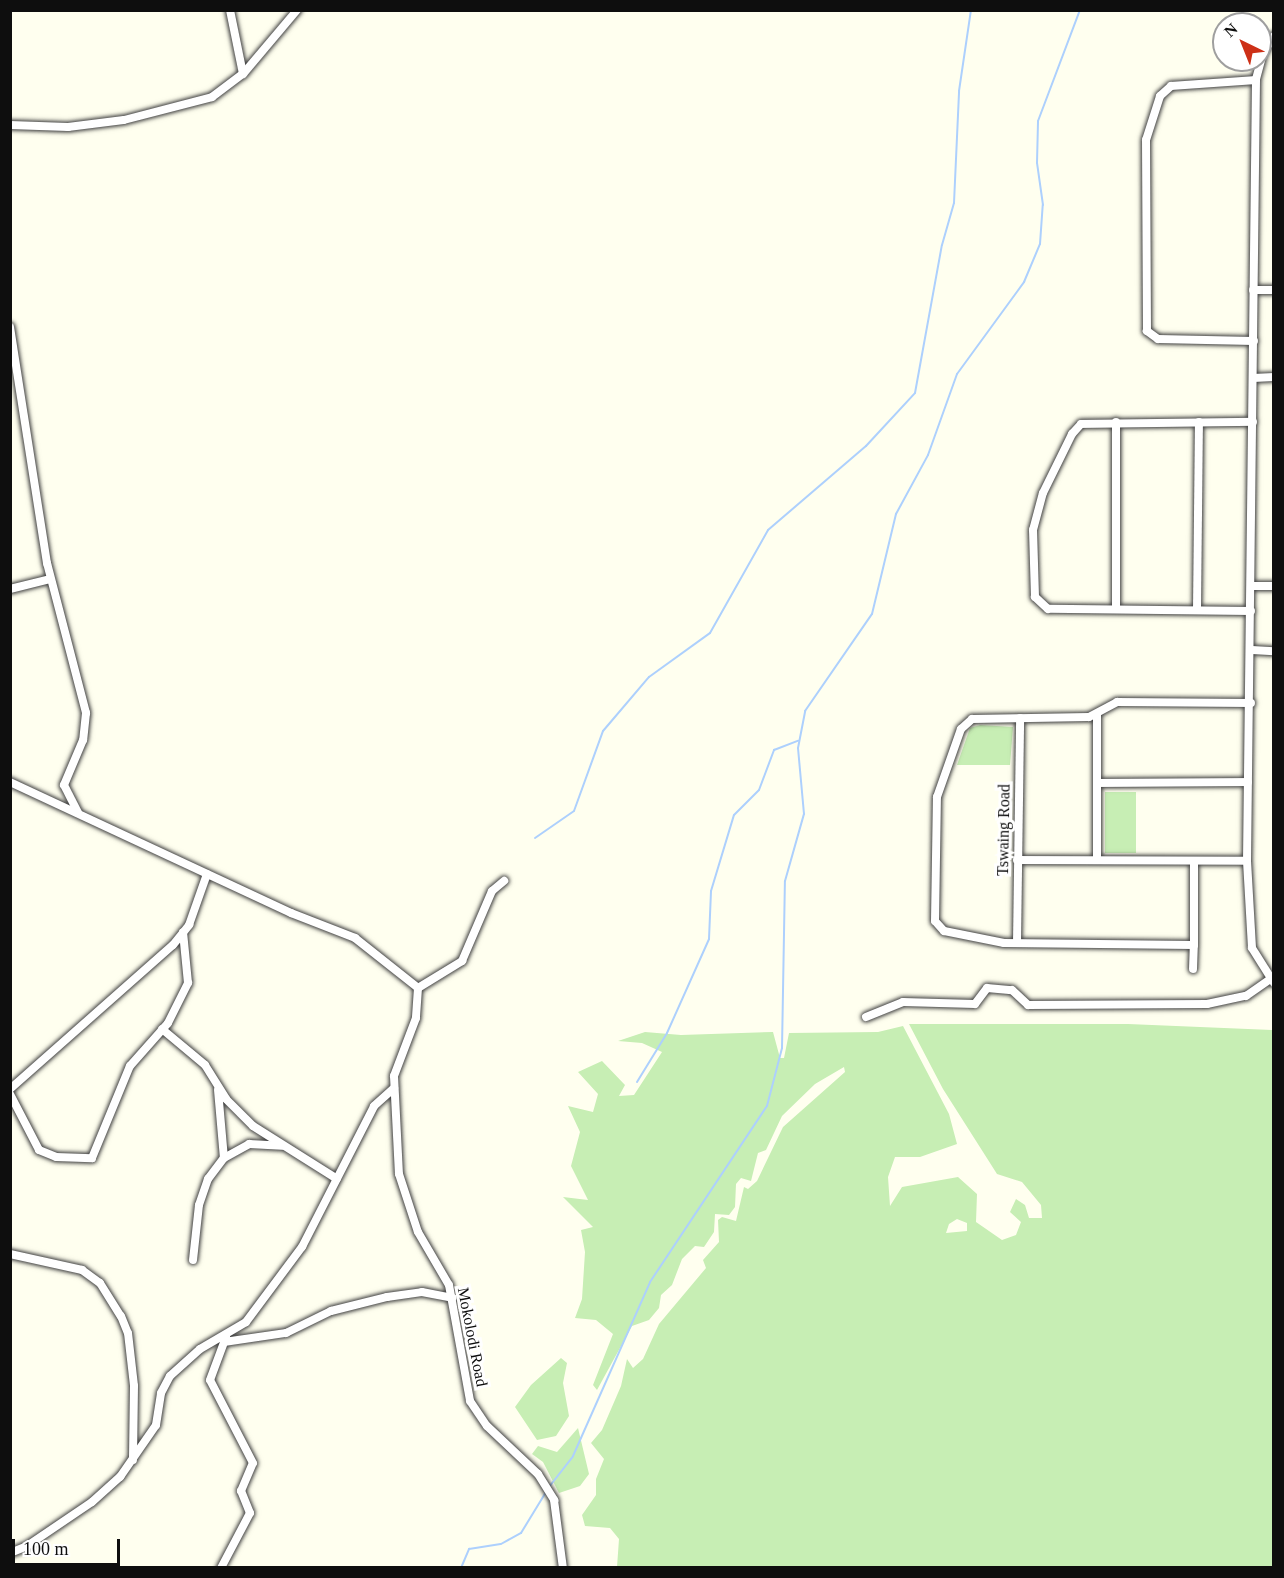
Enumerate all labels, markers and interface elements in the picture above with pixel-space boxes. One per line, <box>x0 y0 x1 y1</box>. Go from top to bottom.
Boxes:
north arrow <box>1212 12 1272 72</box>
text: N <box>1221 20 1241 40</box>
street label: Tswaing Road <box>994 784 1014 876</box>
street label: Mokolodi Road <box>453 1286 491 1388</box>
scale bar <box>15 1527 123 1565</box>
text: 100 m <box>23 1539 69 1559</box>

